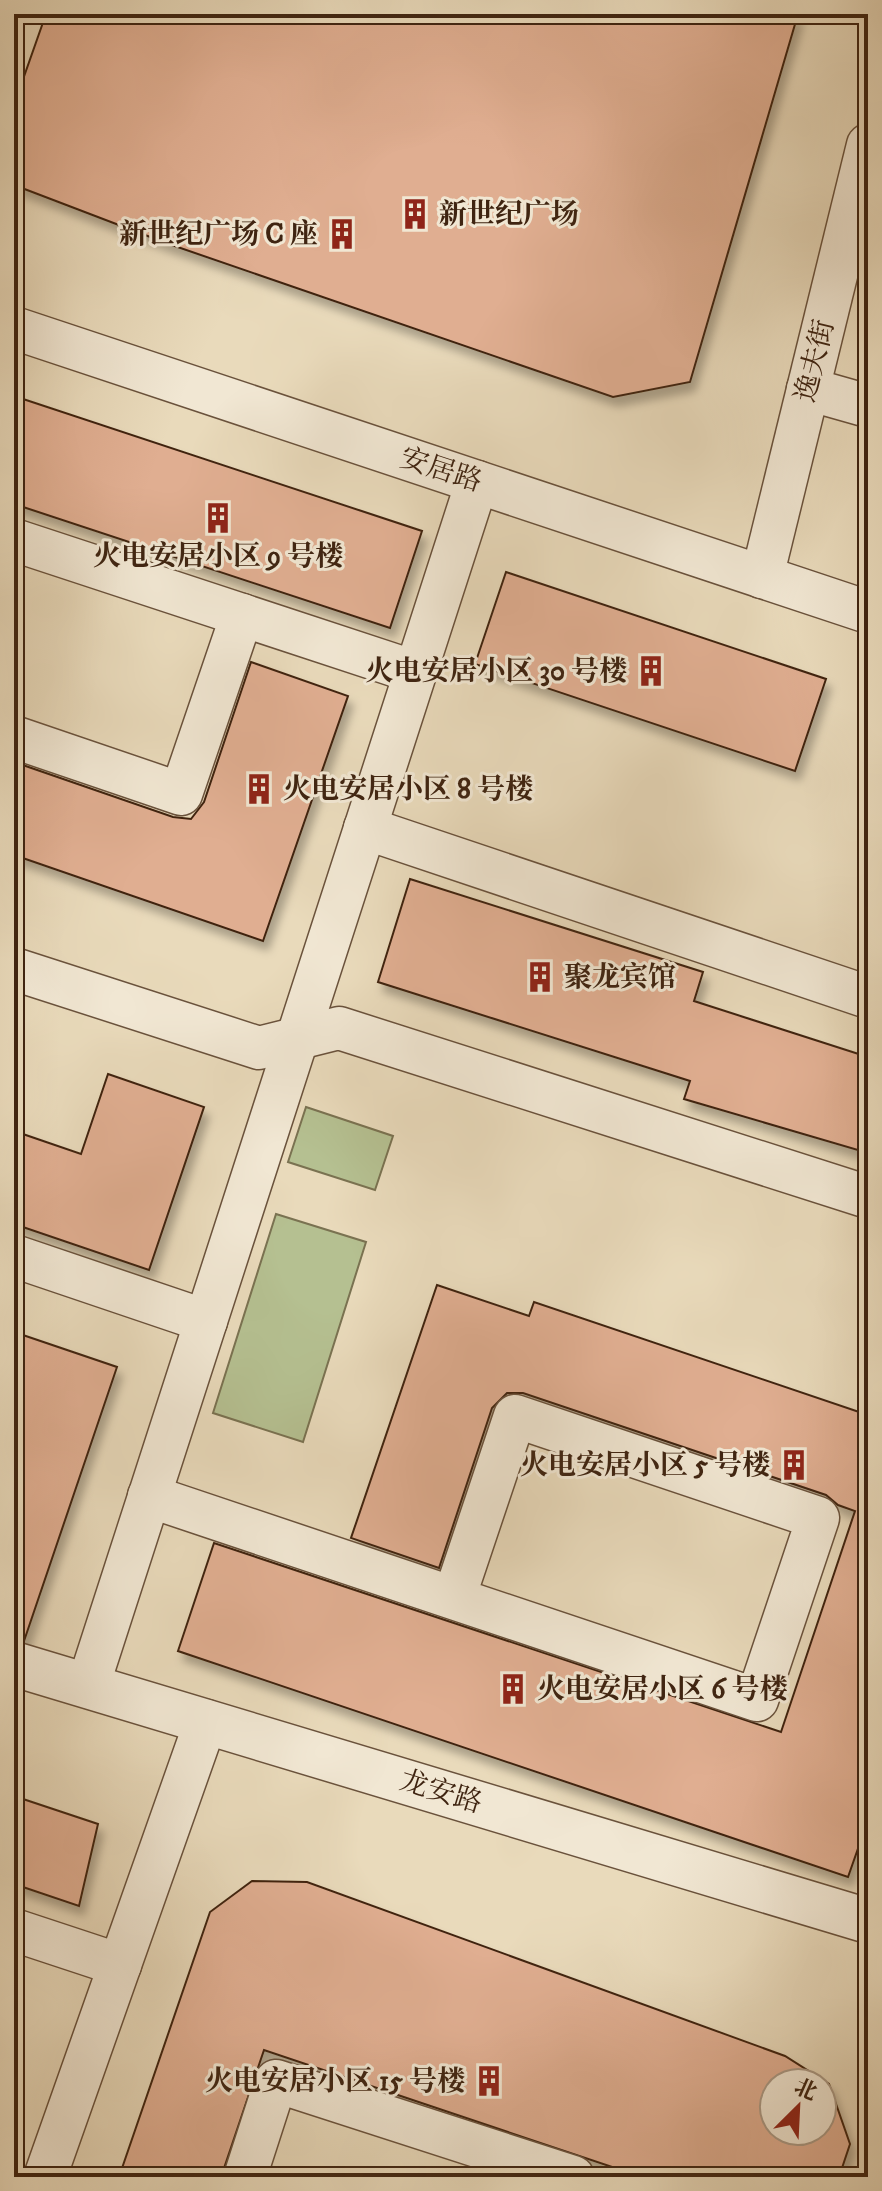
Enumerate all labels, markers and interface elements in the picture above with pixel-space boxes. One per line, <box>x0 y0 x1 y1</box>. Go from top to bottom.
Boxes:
building icon: 新世纪广场 <box>398 197 432 231</box>
place label: 新世纪广场 <box>439 197 579 232</box>
place label: 新世纪广场 C 座 <box>119 217 318 252</box>
building icon: 新世纪广场 C 座 <box>325 217 359 251</box>
street label: 逸夫街 <box>788 316 842 406</box>
street label: 安居路 <box>396 440 486 500</box>
building icon: 火电安居小区 9 号楼 <box>201 501 235 535</box>
place label: 火电安居小区 9 号楼 <box>93 539 343 574</box>
place label: 火电安居小区 30 号楼 <box>365 654 627 689</box>
building icon: 火电安居小区 30 号楼 <box>634 654 668 688</box>
building icon: 火电安居小区 8 号楼 <box>242 772 276 806</box>
place label: 火电安居小区 8 号楼 <box>283 772 533 807</box>
building icon: 聚龙宾馆 <box>523 960 557 994</box>
place label: 聚龙宾馆 <box>564 960 676 995</box>
place label: 火电安居小区 5 号楼 <box>520 1448 770 1483</box>
building icon: 火电安居小区 5 号楼 <box>777 1448 811 1482</box>
building icon: 火电安居小区 6 号楼 <box>496 1672 530 1706</box>
place label: 火电安居小区 6 号楼 <box>537 1672 788 1707</box>
street label: 龙安路 <box>396 1763 486 1821</box>
place label: 火电安居小区 15 号楼 <box>205 2064 465 2099</box>
building icon: 火电安居小区 15 号楼 <box>472 2064 506 2098</box>
north arrow <box>758 2067 838 2147</box>
text: 北 <box>790 2073 821 2107</box>

